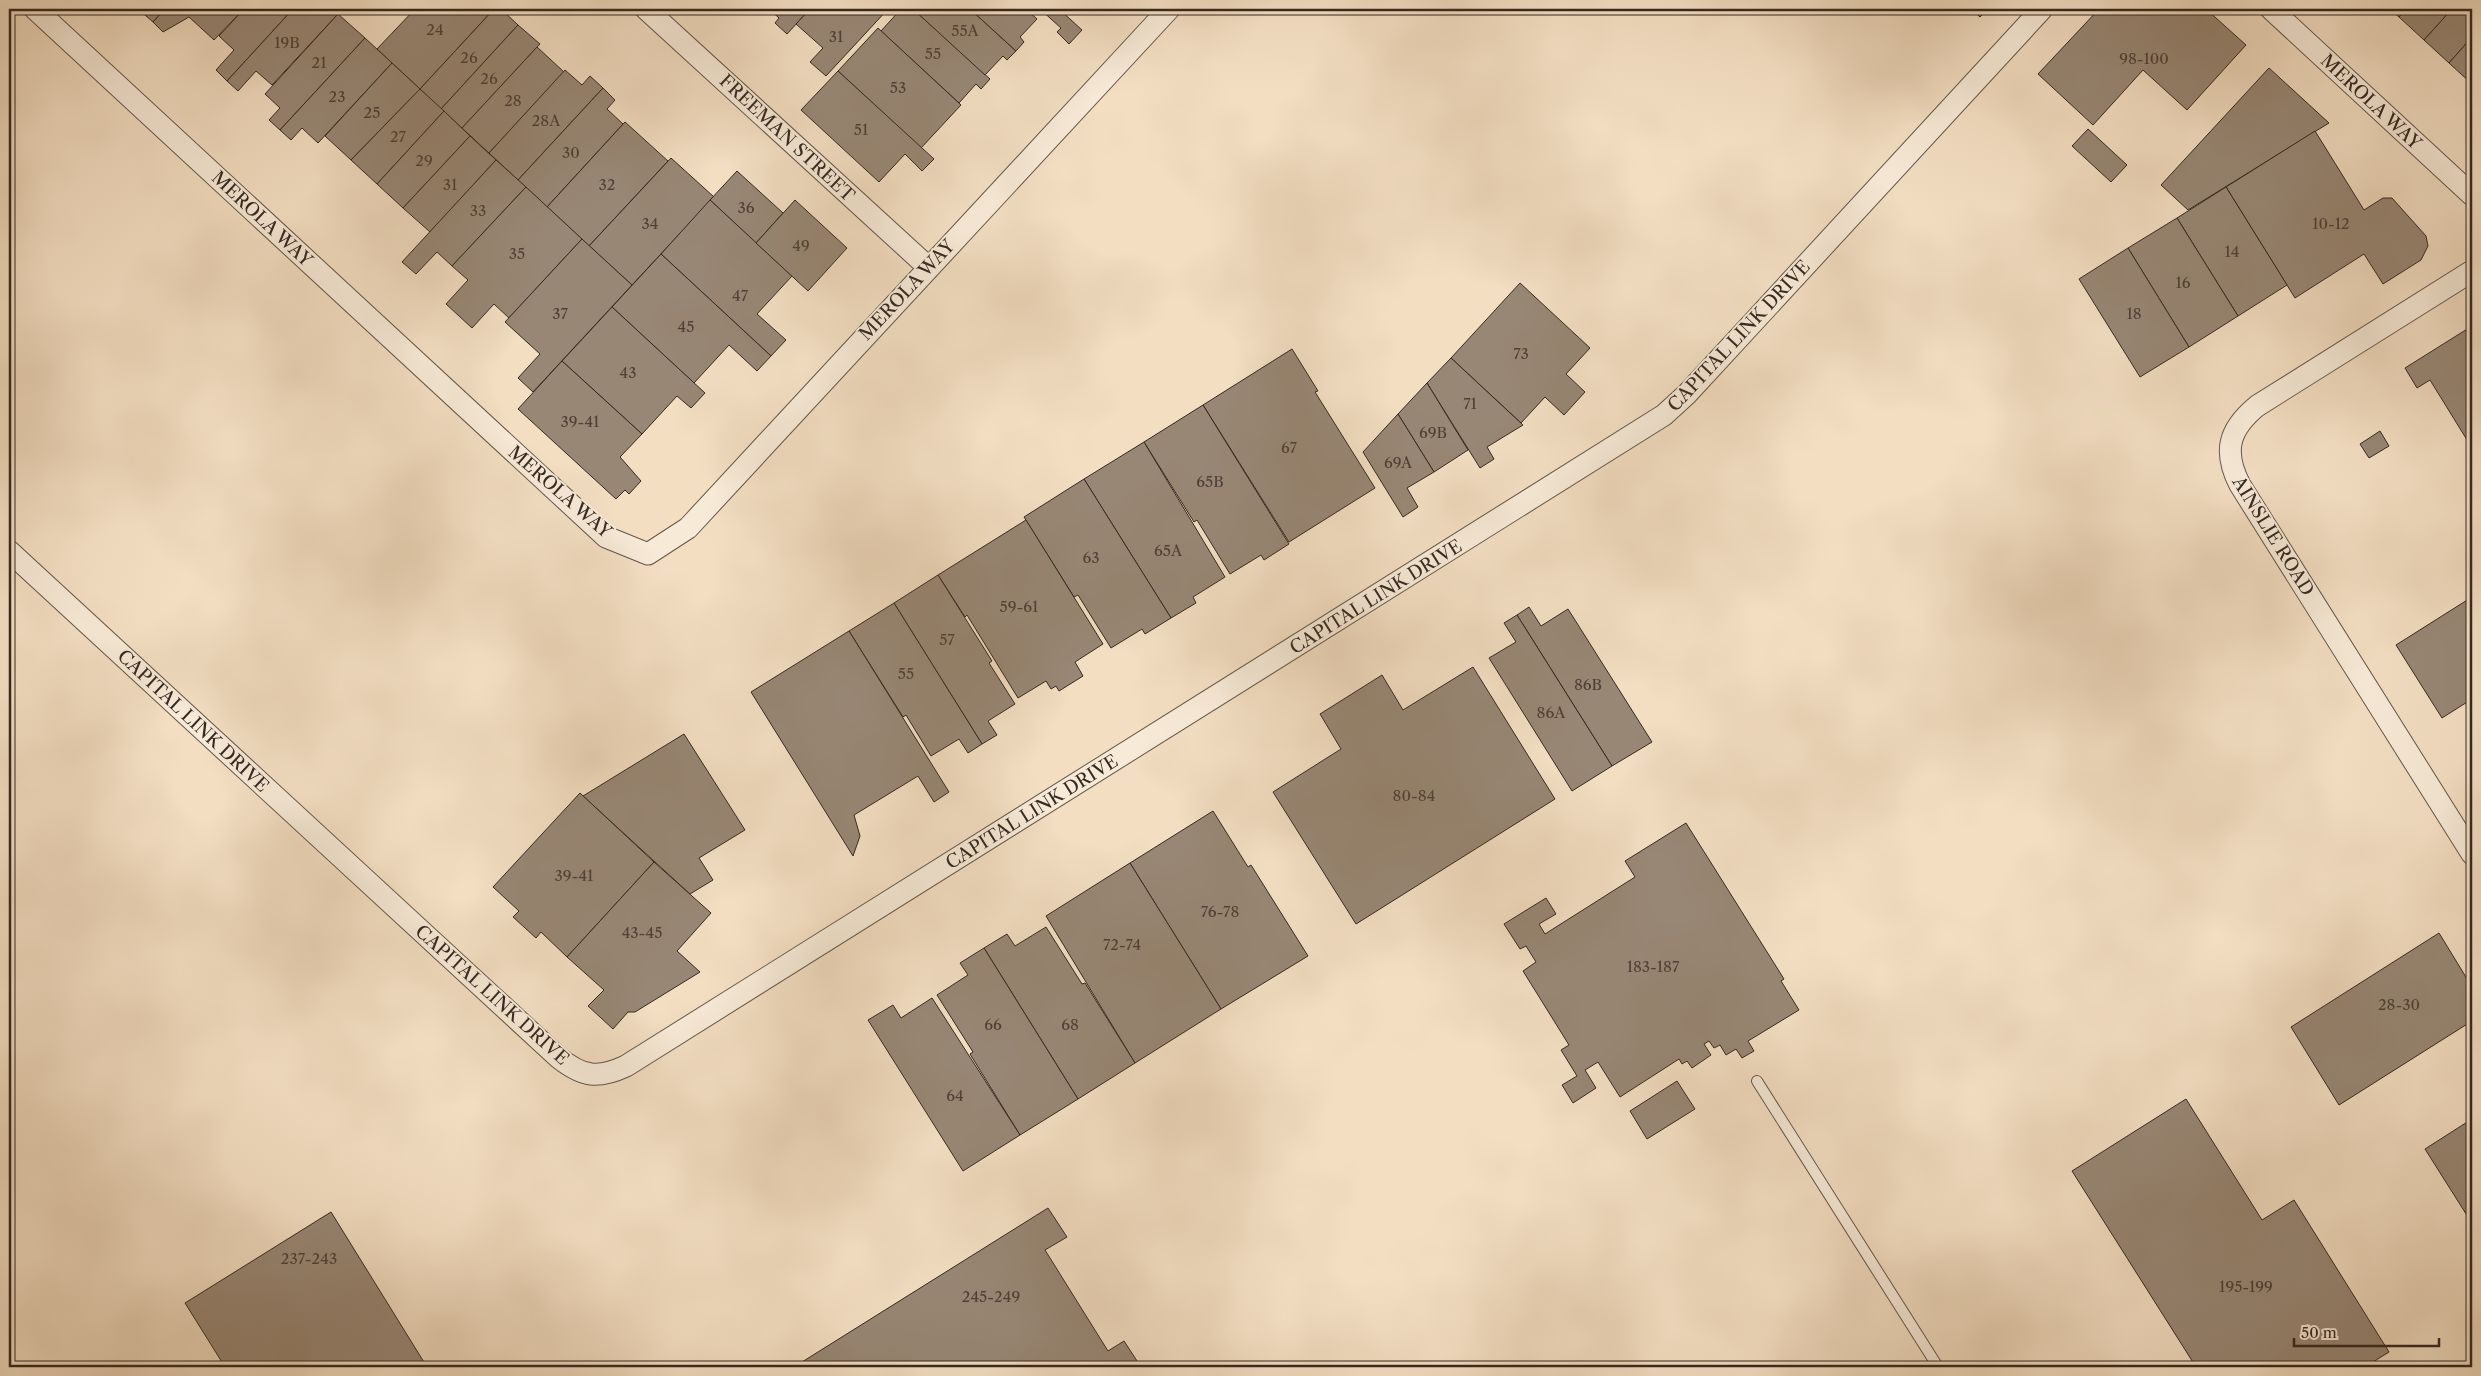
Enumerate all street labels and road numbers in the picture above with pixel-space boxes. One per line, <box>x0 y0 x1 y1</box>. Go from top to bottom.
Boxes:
street label: MEROLA WAY <box>2316 50 2427 155</box>
street label: FREEMAN STREET <box>715 70 859 207</box>
street label: MEROLA WAY <box>207 167 318 272</box>
street label: MEROLA WAY <box>855 234 960 345</box>
street label: CAPITAL LINK DRIVE <box>1663 256 1815 416</box>
street label: MEROLA WAY <box>504 441 617 544</box>
street label: AINSLIE ROAD <box>2227 471 2319 600</box>
street label: CAPITAL LINK DRIVE <box>1286 535 1466 659</box>
street label: CAPITAL LINK DRIVE <box>113 645 273 797</box>
street label: CAPITAL LINK DRIVE <box>942 750 1122 874</box>
street label: CAPITAL LINK DRIVE <box>411 920 573 1070</box>

